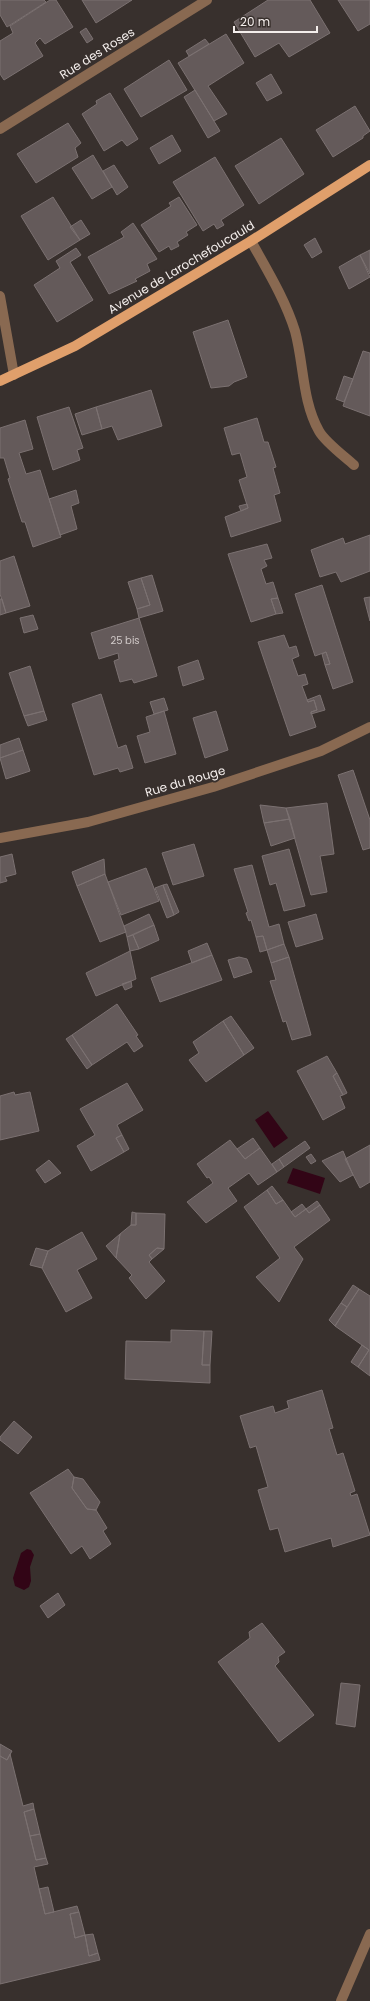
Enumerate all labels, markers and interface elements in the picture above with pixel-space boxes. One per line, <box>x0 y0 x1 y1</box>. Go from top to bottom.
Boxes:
scale bar <box>234 8 317 34</box>
text: 20 m <box>240 13 270 30</box>
street label: Rue des Roses <box>56 23 138 83</box>
street label: Avenue de Larochefoucauld <box>104 216 258 318</box>
house number: 25 bis <box>110 633 140 648</box>
street label: Rue du Rouge <box>143 761 227 801</box>

